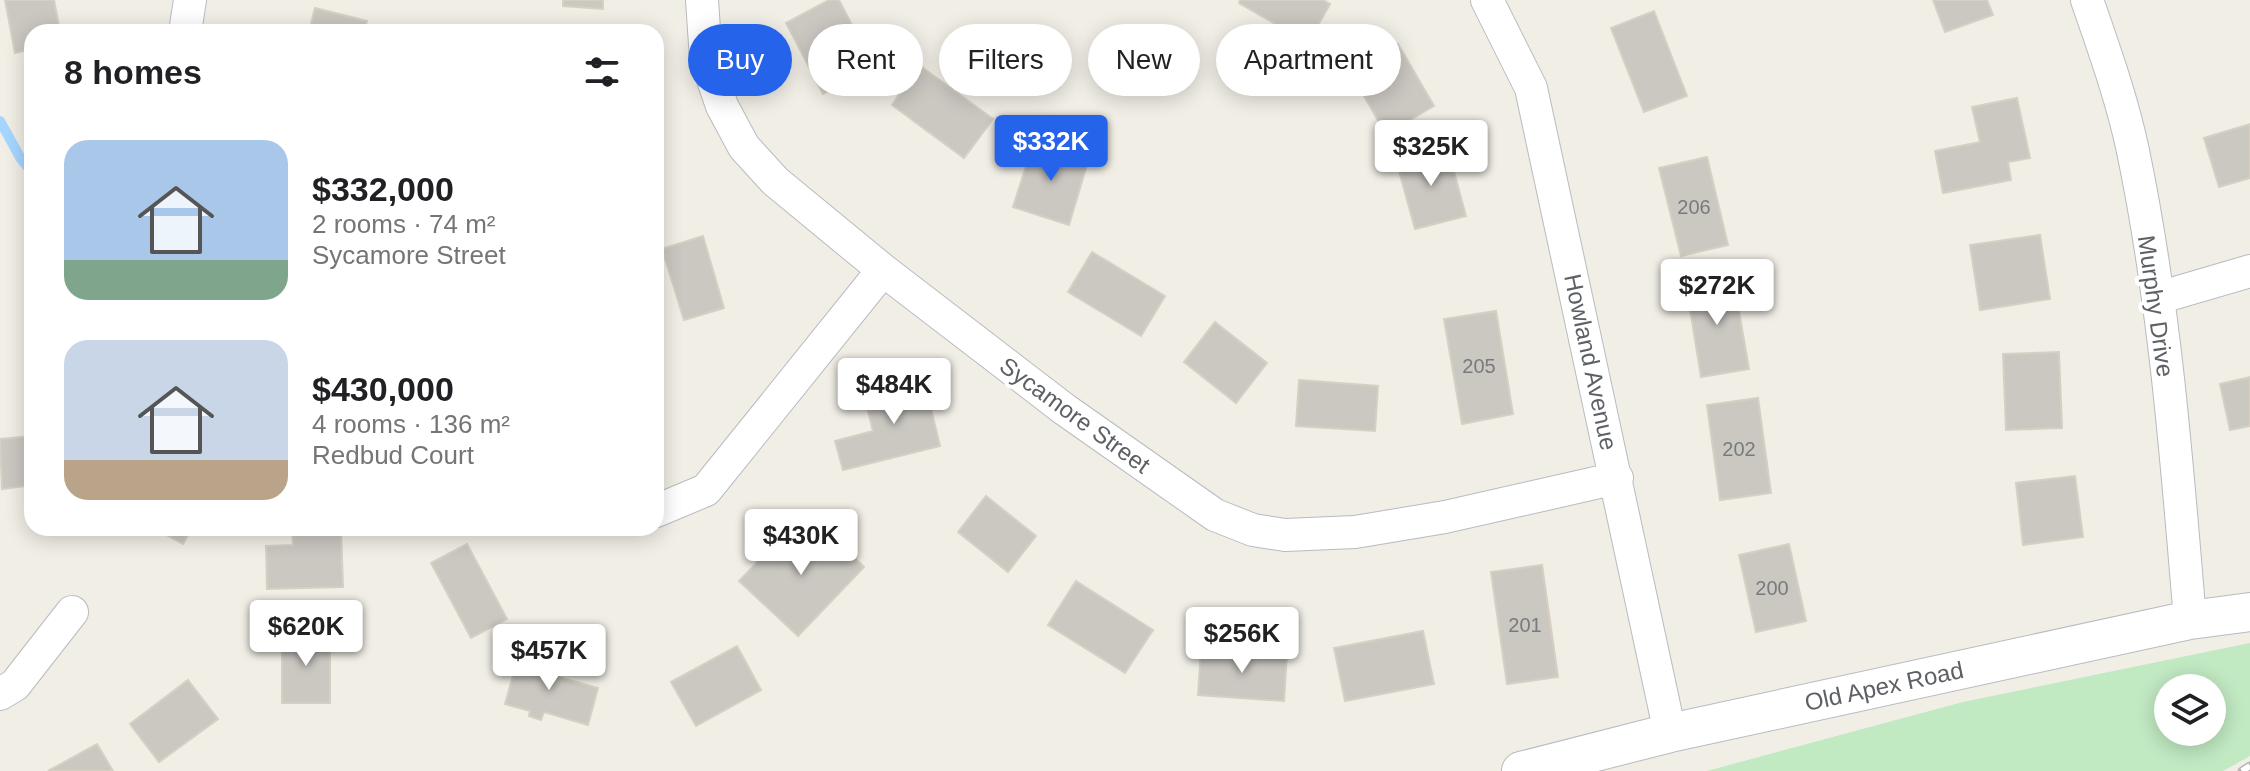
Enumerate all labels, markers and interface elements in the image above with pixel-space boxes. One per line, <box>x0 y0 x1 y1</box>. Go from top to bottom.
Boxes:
chip: Buy <box>688 24 792 96</box>
chip: Rent <box>808 24 923 96</box>
chip: Filters <box>939 24 1072 96</box>
chip: New <box>1088 24 1200 96</box>
chip: Apartment <box>1216 24 1401 96</box>
icon: filters <box>580 50 624 94</box>
text: 8 homes <box>64 53 202 91</box>
pin: $332K <box>995 115 1107 183</box>
pin: $325K <box>1375 120 1487 188</box>
text: $332K <box>1013 126 1089 156</box>
text: $325K <box>1393 131 1469 161</box>
text: $332,000 <box>312 170 454 208</box>
icon: home <box>128 172 224 268</box>
house number: 206 <box>1677 196 1711 218</box>
text: 2 rooms · 74 m² <box>312 209 496 239</box>
street label: Murphy Drive <box>2133 233 2179 379</box>
text: Sycamore Street <box>312 240 506 270</box>
pin: $272K <box>1661 259 1773 327</box>
text: $272K <box>1679 270 1755 300</box>
street label: Howland Avenue <box>1559 271 1623 453</box>
street label: Sycamore Street <box>995 352 1156 479</box>
house number: 205 <box>1462 355 1496 377</box>
pin: $484K <box>838 358 950 426</box>
text: $484K <box>856 369 932 399</box>
text: $430,000 <box>312 370 454 408</box>
icon: home <box>128 372 224 468</box>
text: 4 rooms · 136 m² <box>312 409 510 439</box>
house number: 202 <box>1722 438 1756 460</box>
text: Redbud Court <box>312 440 474 470</box>
pin: $430K <box>745 509 857 577</box>
text: $430K <box>763 520 839 550</box>
house number: 200 <box>1755 577 1789 599</box>
pin: $620K <box>250 600 362 668</box>
pin: $256K <box>1186 607 1298 675</box>
text: $620K <box>268 611 344 641</box>
house number: 201 <box>1508 614 1542 636</box>
text: $256K <box>1204 618 1280 648</box>
pin: $457K <box>493 624 605 692</box>
text: $457K <box>511 635 587 665</box>
street label: Old Apex Road <box>1802 656 1966 716</box>
map controls <box>2154 674 2226 746</box>
button: layers <box>2154 674 2226 746</box>

